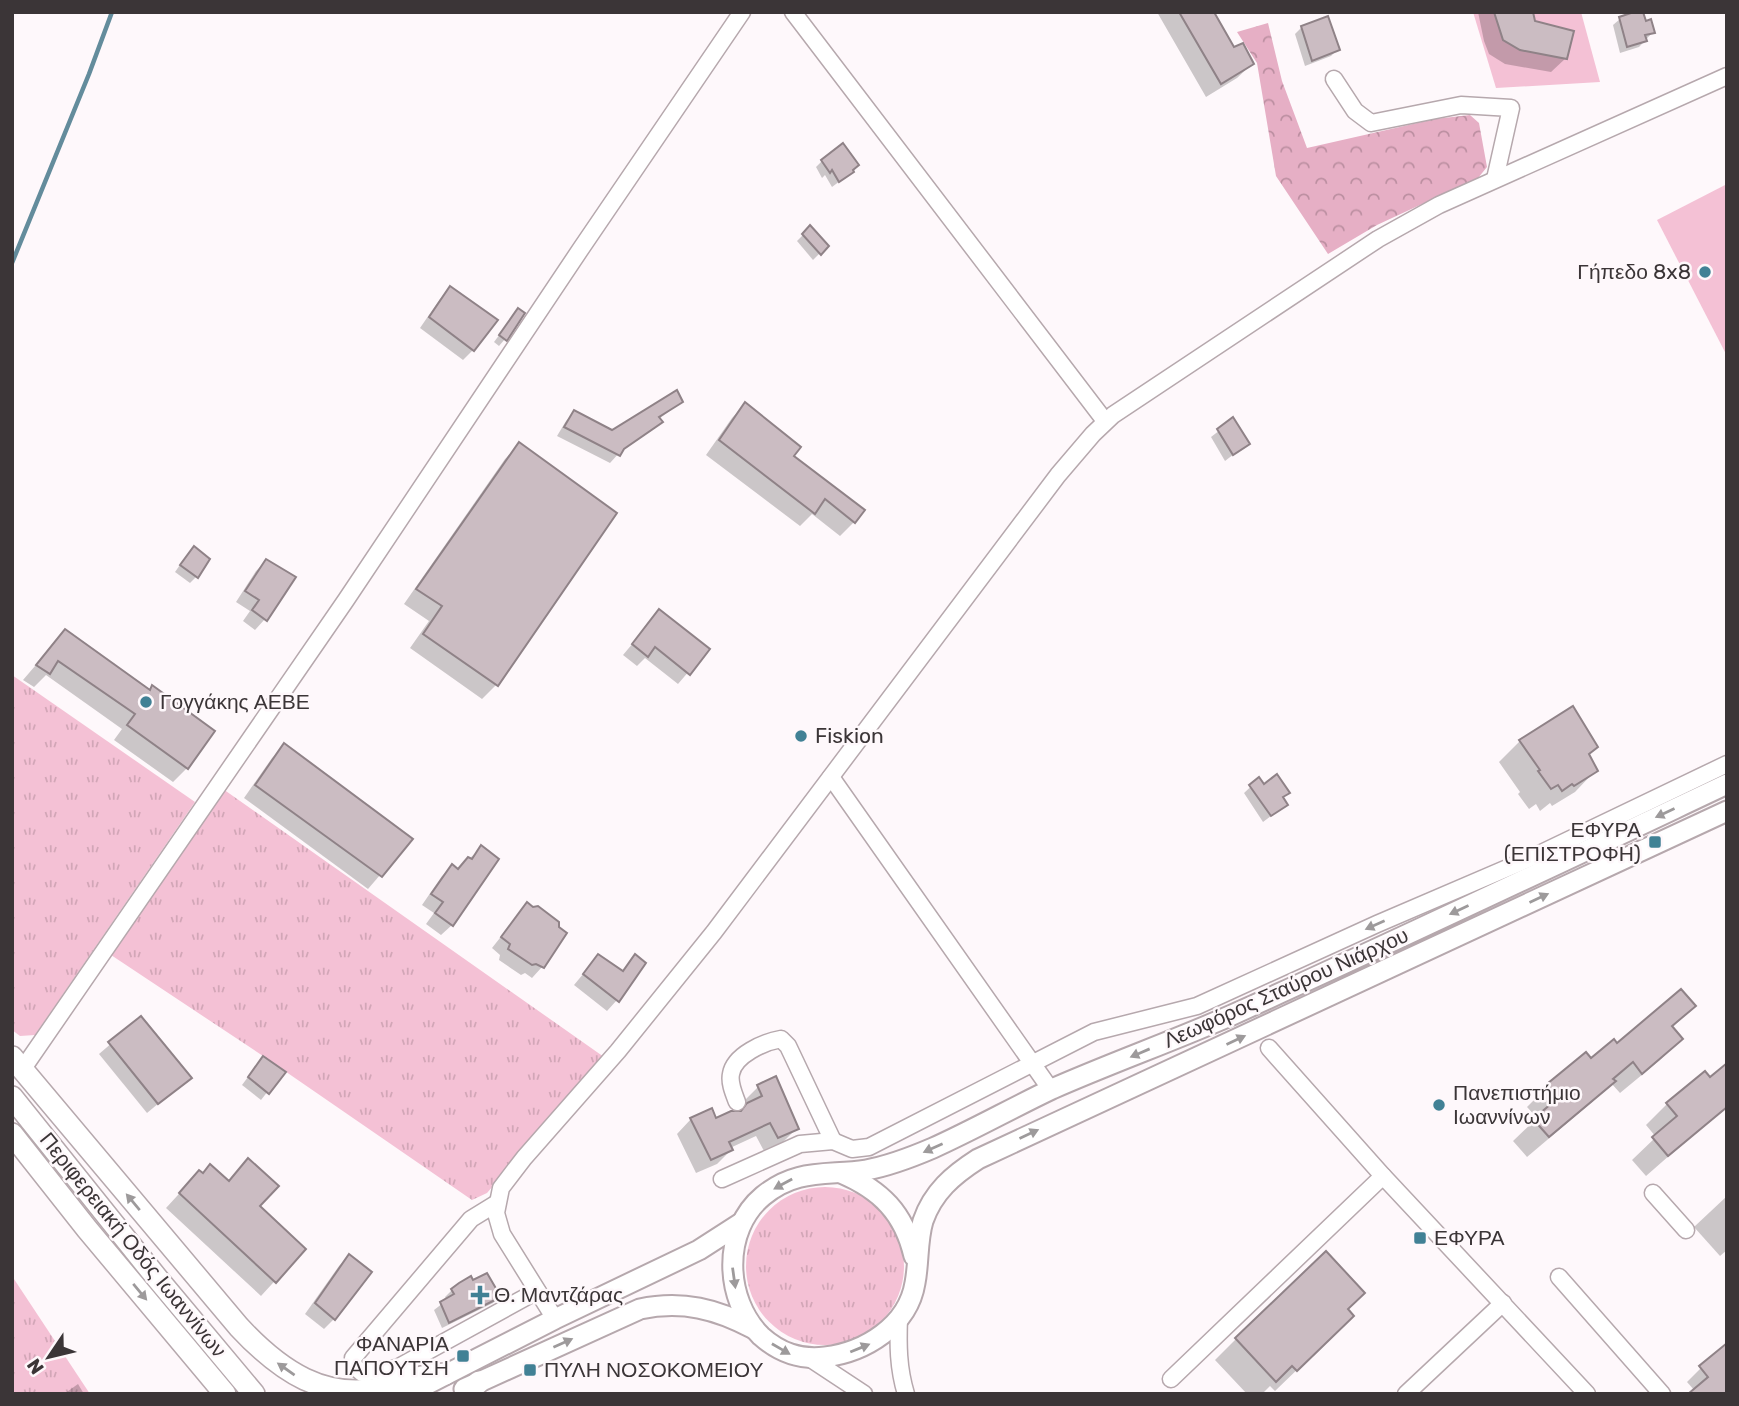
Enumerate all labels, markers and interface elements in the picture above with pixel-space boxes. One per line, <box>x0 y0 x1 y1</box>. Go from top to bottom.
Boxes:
place label: Γήπεδο 8x8 <box>1577 259 1691 284</box>
marker: Γήπεδο 8x8 <box>1697 264 1713 280</box>
place label: Γογγάκης ΑΕΒΕ <box>160 689 310 714</box>
marker: Γογγάκης ΑΕΒΕ <box>138 694 154 710</box>
place label: Fiskion <box>815 723 884 748</box>
marker: Fiskion <box>793 728 809 744</box>
one-way arrow <box>1655 807 1675 819</box>
place label: ΕΦΥΡΑ (ΕΠΙΣΤΡΟΦΗ) <box>1504 817 1641 866</box>
marker: ΕΦΥΡΑ (ΕΠΙΣΤΡΟΦΗ) <box>1647 834 1663 850</box>
one-way arrow <box>1529 892 1549 904</box>
one-way arrow <box>1449 904 1469 915</box>
one-way arrow <box>1365 919 1385 931</box>
street label: Λεωφόρος Σταύρου Νιάρχου <box>1159 922 1412 1053</box>
one-way arrow <box>1226 1034 1247 1045</box>
one-way arrow <box>1129 1048 1150 1059</box>
place label: Πανεπιστήμιο Ιωαννίνων <box>1453 1080 1581 1129</box>
marker: Πανεπιστήμιο Ιωαννίνων <box>1431 1097 1447 1113</box>
street label: Περιφερειακή Οδός Ιωαννίνων <box>35 1127 232 1362</box>
one-way arrow <box>1019 1128 1039 1140</box>
one-way arrow <box>923 1142 943 1154</box>
one-way arrow <box>774 1178 793 1190</box>
one-way arrow <box>126 1193 141 1210</box>
place label: ΕΦΥΡΑ <box>1434 1225 1505 1250</box>
marker: ΕΦΥΡΑ <box>1412 1230 1428 1246</box>
one-way arrow <box>729 1267 740 1289</box>
place label: Θ. Μαντζάρας <box>494 1282 623 1307</box>
one-way arrow <box>132 1284 147 1301</box>
marker: Θ. Μαντζάρας <box>472 1287 488 1303</box>
north arrow <box>14 1322 84 1392</box>
place label: ΦΑΝΑΡΙΑ ΠΑΠΟΥΤΣΗ <box>334 1331 449 1380</box>
one-way arrow <box>553 1337 574 1348</box>
one-way arrow <box>850 1342 870 1354</box>
one-way arrow <box>771 1343 790 1355</box>
marker: ΦΑΝΑΡΙΑ ΠΑΠΟΥΤΣΗ <box>455 1348 471 1364</box>
text: N <box>22 1354 49 1379</box>
place label: ΠΥΛΗ ΝΟΣΟΚΟΜΕΙΟΥ <box>544 1357 763 1382</box>
one-way arrow <box>277 1362 295 1376</box>
marker: ΠΥΛΗ ΝΟΣΟΚΟΜΕΙΟΥ <box>522 1362 538 1378</box>

